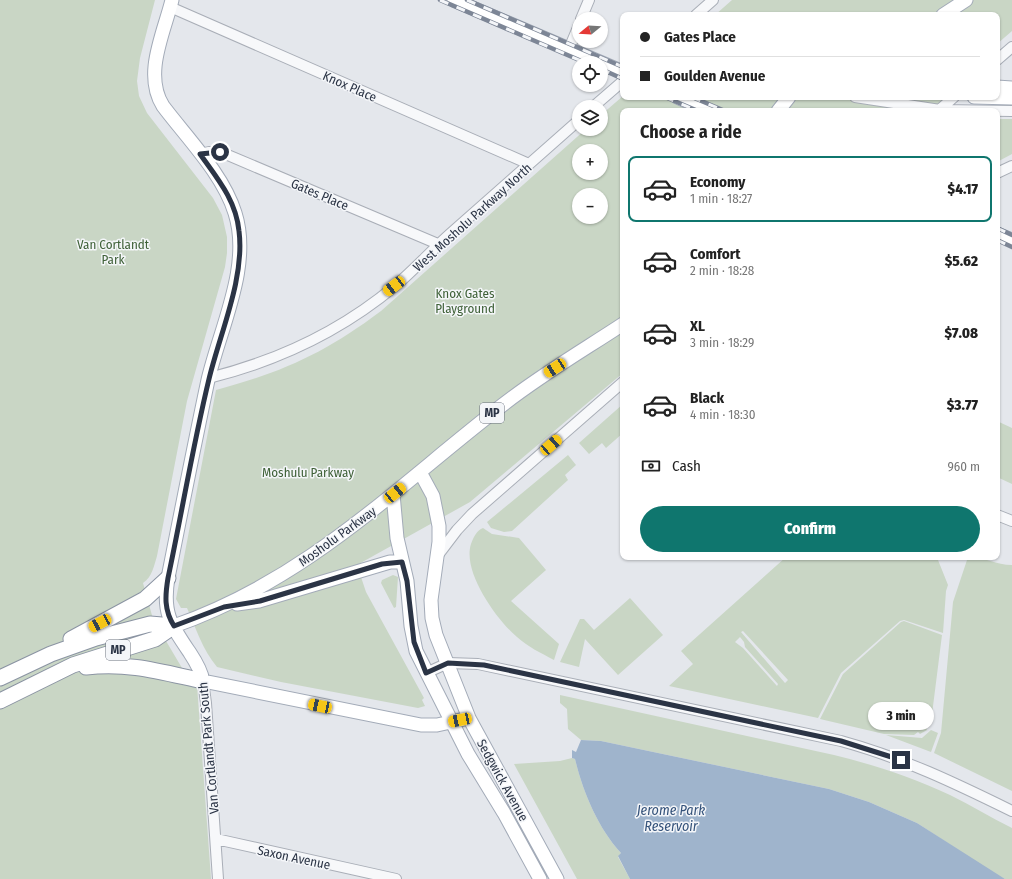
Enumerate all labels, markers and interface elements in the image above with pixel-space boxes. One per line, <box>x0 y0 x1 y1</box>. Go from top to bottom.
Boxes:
north arrow <box>572 12 608 48</box>
map controls <box>572 12 608 224</box>
text: Gates Place <box>664 28 736 46</box>
button: locate <box>572 56 608 92</box>
text: Goulden Avenue <box>664 67 765 85</box>
street label: Knox Place <box>321 68 379 105</box>
button: layers <box>572 100 608 136</box>
text: Choose a ride <box>640 121 742 143</box>
route start <box>211 143 229 161</box>
button: + <box>572 144 608 180</box>
street label: West Mosholu Parkway North <box>410 160 535 275</box>
icon: car <box>642 171 678 207</box>
text: Economy <box>690 173 745 191</box>
street label: Gates Place <box>289 176 351 213</box>
text: $4.17 <box>948 180 978 198</box>
button: − <box>572 188 608 224</box>
text: 1 min · 18:27 <box>690 191 752 206</box>
park label: Van Cortlandt Park <box>77 237 150 267</box>
icon: car <box>642 243 678 279</box>
text: Comfort <box>690 245 741 263</box>
text: $5.62 <box>945 252 978 270</box>
text: 2 min · 18:28 <box>690 263 754 278</box>
car <box>381 274 407 298</box>
park label: Knox Gates Playground <box>435 286 495 316</box>
icon: car <box>642 315 678 351</box>
text: XL <box>690 317 705 335</box>
text: $7.08 <box>945 324 978 342</box>
text: 3 min · 18:29 <box>690 335 754 350</box>
car <box>542 356 568 380</box>
icon: car <box>642 387 678 423</box>
text: Black <box>690 389 724 407</box>
text: $3.77 <box>947 396 978 414</box>
road number: MP <box>480 403 504 423</box>
text: 4 min · 18:30 <box>690 407 755 422</box>
car <box>538 433 564 457</box>
icon: cash <box>640 455 662 477</box>
text: Cash <box>672 457 701 475</box>
text: 960 m <box>947 459 980 474</box>
park label: Moshulu Parkway <box>262 465 354 480</box>
car <box>382 481 408 505</box>
street label: Mosholu Parkway <box>296 503 379 570</box>
button: Confirm <box>640 506 980 552</box>
car <box>87 612 113 634</box>
road number: MP <box>106 640 130 660</box>
street label: Van Cortlandt Park South <box>195 681 222 815</box>
car <box>307 698 333 714</box>
callout: 3 min <box>868 702 934 730</box>
text: 3 min <box>887 708 915 723</box>
car <box>447 712 473 728</box>
street label: Sedgwick Avenue <box>474 737 531 824</box>
route end <box>892 751 910 769</box>
water label: Jerome Park Reservoir <box>636 802 705 835</box>
street label: Saxon Avenue <box>256 842 332 873</box>

